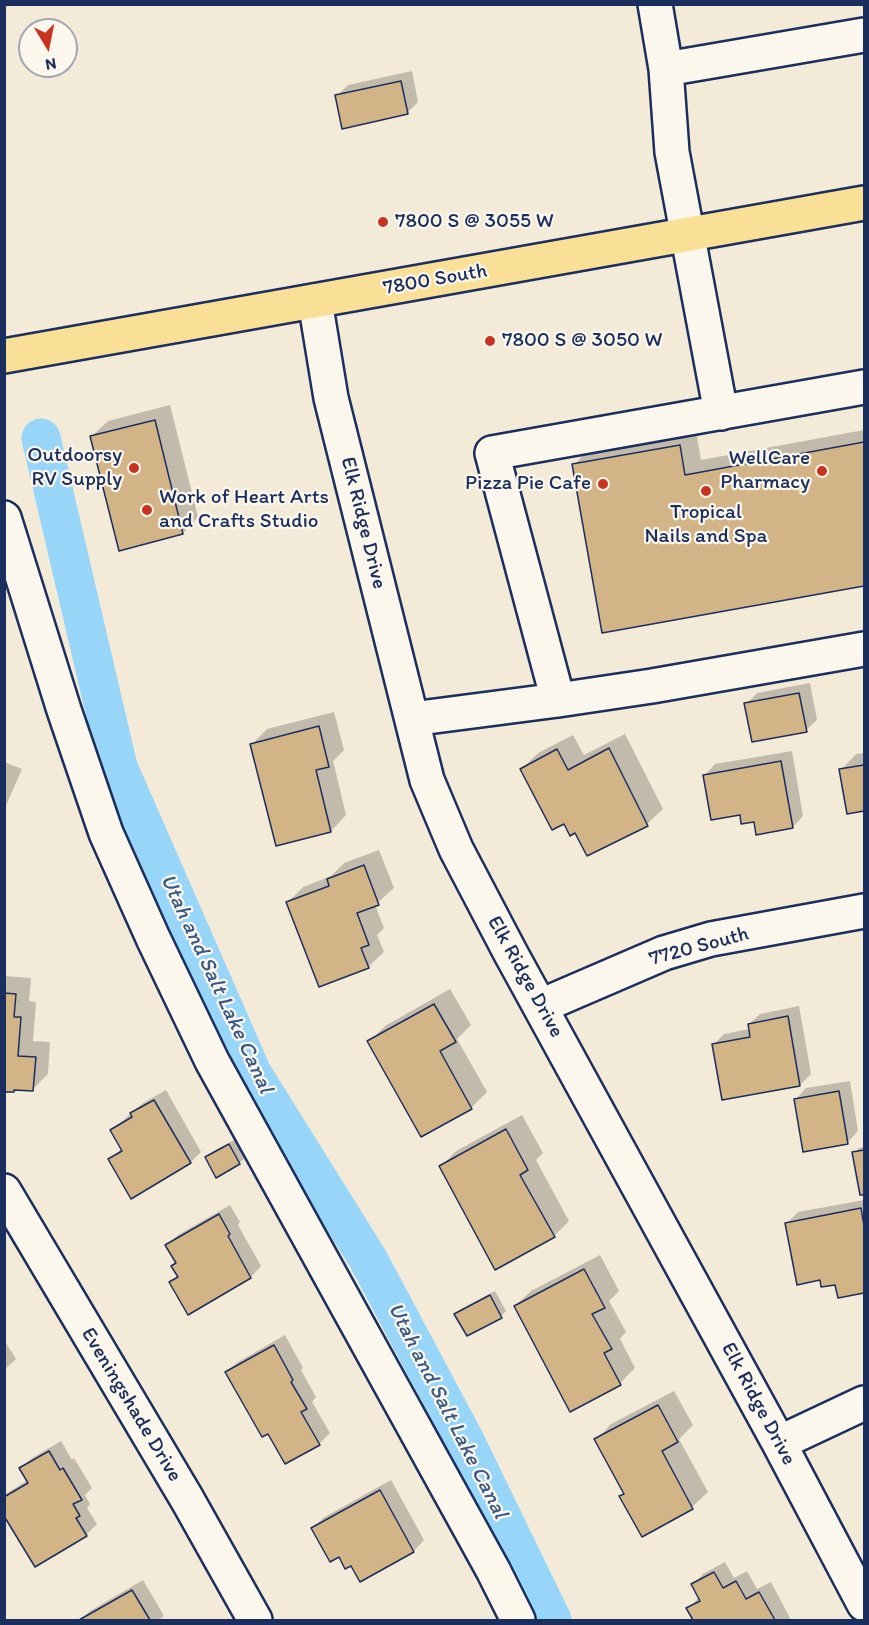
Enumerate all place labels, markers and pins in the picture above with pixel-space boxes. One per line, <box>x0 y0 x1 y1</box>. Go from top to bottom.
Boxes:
place label: 7800 S @ 3055 W <box>395 209 554 235</box>
marker: 7800 S @ 3055 W <box>376 215 390 229</box>
place label: 7800 S @ 3050 W <box>502 328 663 354</box>
marker: 7800 S @ 3050 W <box>483 334 497 348</box>
place label: Outdoorsy RV Supply <box>27 443 122 493</box>
place label: WellCare Pharmacy <box>720 446 810 496</box>
marker: Outdoorsy RV Supply <box>127 461 141 475</box>
marker: WellCare Pharmacy <box>815 464 829 478</box>
place label: Pizza Pie Cafe <box>465 471 591 497</box>
marker: Pizza Pie Cafe <box>596 477 610 491</box>
marker: Tropical Nails and Spa <box>699 484 713 498</box>
place label: Work of Heart Arts and Crafts Studio <box>159 485 329 535</box>
place label: Tropical Nails and Spa <box>644 500 768 550</box>
marker: Work of Heart Arts and Crafts Studio <box>140 503 154 517</box>

